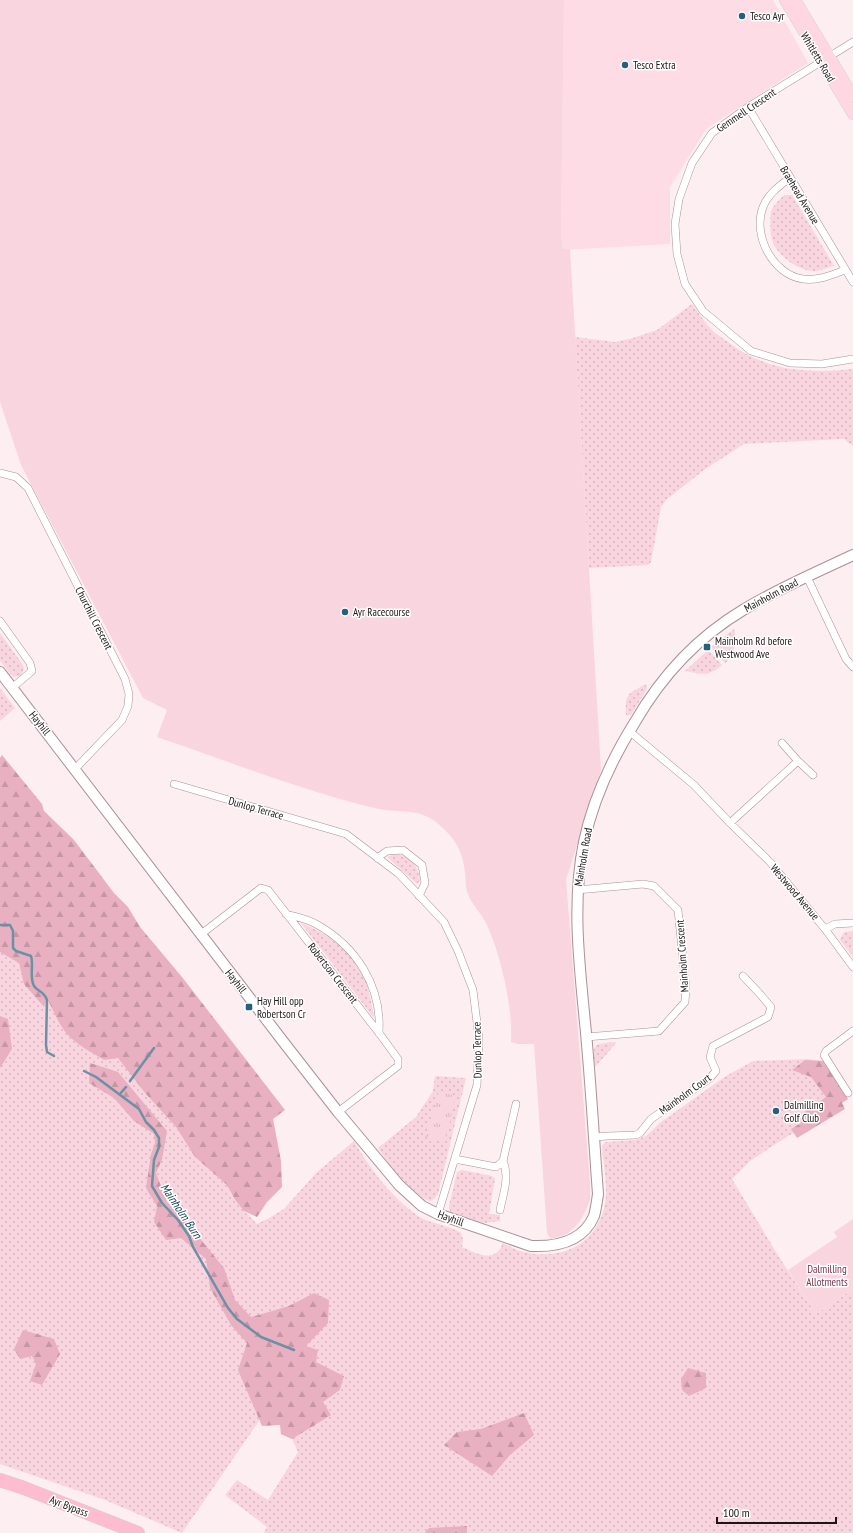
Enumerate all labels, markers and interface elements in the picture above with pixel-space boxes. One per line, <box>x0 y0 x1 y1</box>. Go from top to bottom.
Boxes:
place label: Tesco Ayr <box>750 9 785 23</box>
marker: Tesco Ayr <box>737 11 747 21</box>
street label: Whitletts Road <box>798 30 838 85</box>
place label: Tesco Extra <box>633 58 676 72</box>
marker: Tesco Extra <box>620 60 630 70</box>
street label: Gemmell Crescent <box>714 85 778 135</box>
street label: Braehead Avenue <box>777 163 823 227</box>
street label: Mainholm Road <box>742 575 801 615</box>
street label: Churchill Crescent <box>72 584 116 652</box>
place label: Ayr Racecourse <box>353 605 410 619</box>
marker: Ayr Racecourse <box>340 607 350 617</box>
place label: Mainholm Rd before Westwood Ave <box>715 634 792 661</box>
marker: Mainholm Rd before Westwood Ave <box>702 642 712 652</box>
street label: Hayhill <box>26 708 54 738</box>
street label: Dunlop Terrace <box>227 793 286 823</box>
street label: Mainholm Road <box>571 826 595 887</box>
street label: Westwood Avenue <box>768 861 823 923</box>
street label: Mainholm Crescent <box>672 919 692 993</box>
street label: Robertson Crescent <box>305 940 361 1006</box>
street label: Hayhill <box>222 966 250 996</box>
place label: Hay Hill opp Robertson Cr <box>257 994 306 1021</box>
marker: Hay Hill opp Robertson Cr <box>244 1002 254 1012</box>
street label: Dunlop Terrace <box>469 1021 484 1078</box>
street label: Mainholm Court <box>656 1070 714 1118</box>
place label: Dalmilling Golf Club <box>784 1098 824 1125</box>
marker: Dalmilling Golf Club <box>771 1106 781 1116</box>
water label: Mainholm Burn <box>157 1180 206 1242</box>
street label: Hayhill <box>436 1207 466 1229</box>
park label: Dalmilling Allotments <box>806 1262 848 1289</box>
street label: Ayr Bypass <box>48 1492 91 1520</box>
scale bar <box>717 1499 836 1525</box>
text: 100 m <box>723 1505 750 1520</box>

